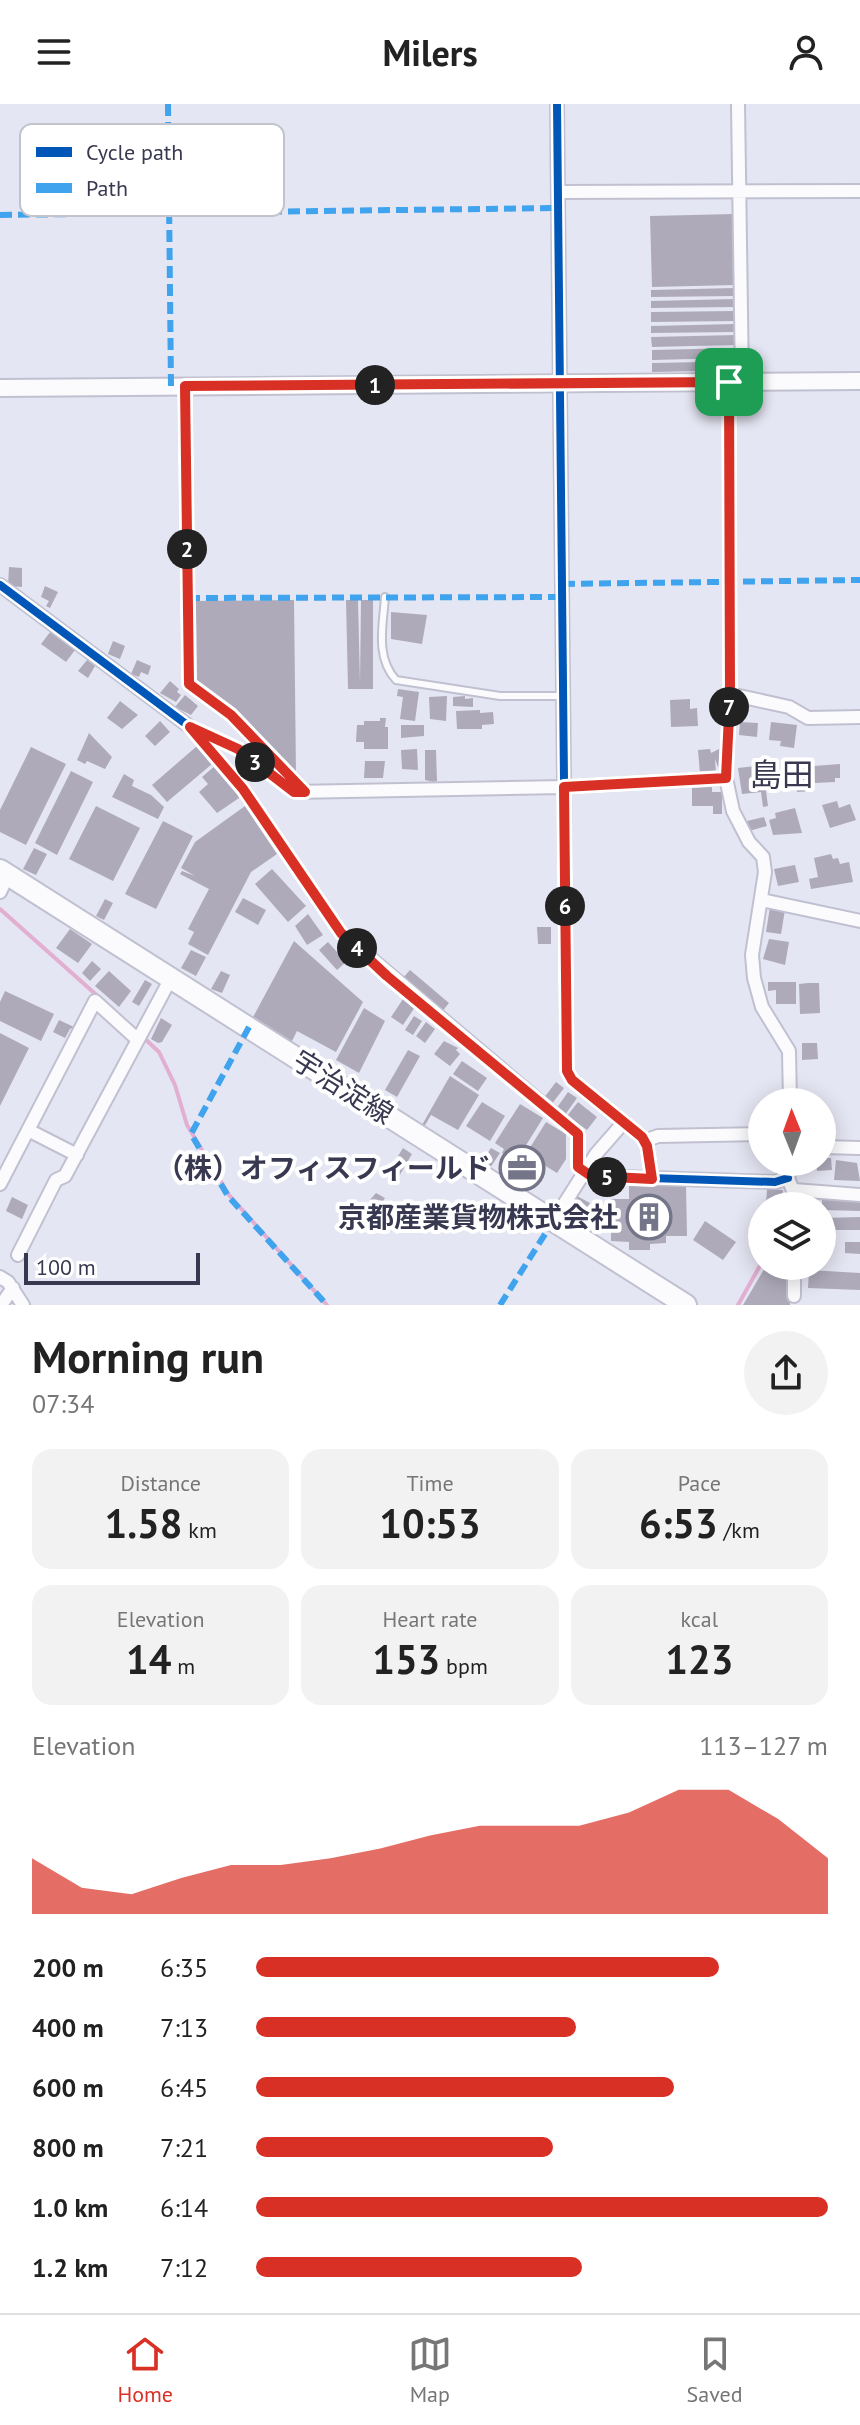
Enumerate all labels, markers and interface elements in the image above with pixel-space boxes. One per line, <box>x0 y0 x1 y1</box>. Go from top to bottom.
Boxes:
text: Milers <box>382 29 478 76</box>
icon: menu <box>32 30 76 74</box>
icon: person <box>784 30 828 74</box>
legend <box>20 124 284 216</box>
text: Cycle path <box>86 138 183 166</box>
text: Path <box>86 174 128 202</box>
pin <box>695 348 763 416</box>
icon: arrive <box>707 360 751 404</box>
pin: 1 <box>355 365 395 405</box>
text: 1 <box>369 371 381 399</box>
pin: 2 <box>167 529 207 569</box>
text: 2 <box>181 535 193 563</box>
pin: 7 <box>709 687 749 727</box>
text: 7 <box>723 693 735 721</box>
pin: 3 <box>235 742 275 782</box>
text: 3 <box>249 748 261 776</box>
district label: 島田 <box>750 753 814 795</box>
pin: 6 <box>545 886 585 926</box>
text: 6 <box>559 892 571 920</box>
pin: 4 <box>337 928 377 968</box>
text: 4 <box>351 934 363 962</box>
street label: 宇治淀線 <box>286 1041 401 1132</box>
north arrow <box>748 1088 836 1176</box>
map controls <box>748 1088 836 1280</box>
office icon: （株）オフィスフィールド <box>498 1144 546 1192</box>
place label: （株）オフィスフィールド <box>156 1149 491 1186</box>
pin: 5 <box>587 1157 627 1197</box>
text: 5 <box>601 1163 613 1191</box>
button: layers <box>748 1192 836 1280</box>
building icon: 京都産業貨物株式会社 <box>625 1193 673 1241</box>
place label: 京都産業貨物株式会社 <box>338 1198 618 1235</box>
scale bar <box>24 1249 200 1285</box>
text: 100 m <box>36 1253 96 1281</box>
text: Morning run <box>32 1328 264 1385</box>
button: share <box>744 1331 828 1415</box>
text: 07:34 <box>32 1387 94 1420</box>
text: Distance <box>120 1469 201 1497</box>
text: Time <box>406 1469 454 1497</box>
text: Pace <box>678 1469 721 1497</box>
text: 1.58 <box>105 1497 182 1549</box>
text: 10:53 <box>379 1497 481 1549</box>
text: 6:53 <box>639 1497 718 1549</box>
text: km <box>182 1516 217 1544</box>
text: /km <box>718 1516 760 1544</box>
text: Elevation <box>117 1605 204 1633</box>
text: Heart rate <box>382 1605 478 1633</box>
text: kcal <box>681 1605 718 1633</box>
text: 14 <box>126 1633 171 1685</box>
text: 153 <box>372 1633 440 1685</box>
text: 123 <box>665 1633 733 1685</box>
text: m <box>171 1652 195 1680</box>
text: bpm <box>440 1652 488 1680</box>
text: Elevation <box>32 1729 136 1762</box>
text: 113–127 m <box>699 1729 828 1762</box>
text: 200 m <box>32 1951 104 1984</box>
text: 6:35 <box>160 1951 208 1984</box>
text: 400 m <box>32 2011 104 2044</box>
text: 7:13 <box>160 2011 208 2044</box>
text: 600 m <box>32 2071 104 2104</box>
text: 6:45 <box>160 2071 208 2104</box>
text: 800 m <box>32 2131 104 2164</box>
text: 7:21 <box>160 2131 208 2164</box>
text: 1.0 km <box>32 2191 108 2224</box>
text: 6:14 <box>160 2191 208 2224</box>
text: 1.2 km <box>32 2251 108 2284</box>
text: 7:12 <box>160 2251 208 2284</box>
tab: Home <box>117 2332 173 2408</box>
tab: Map <box>408 2332 452 2408</box>
tab: Saved <box>687 2332 743 2408</box>

